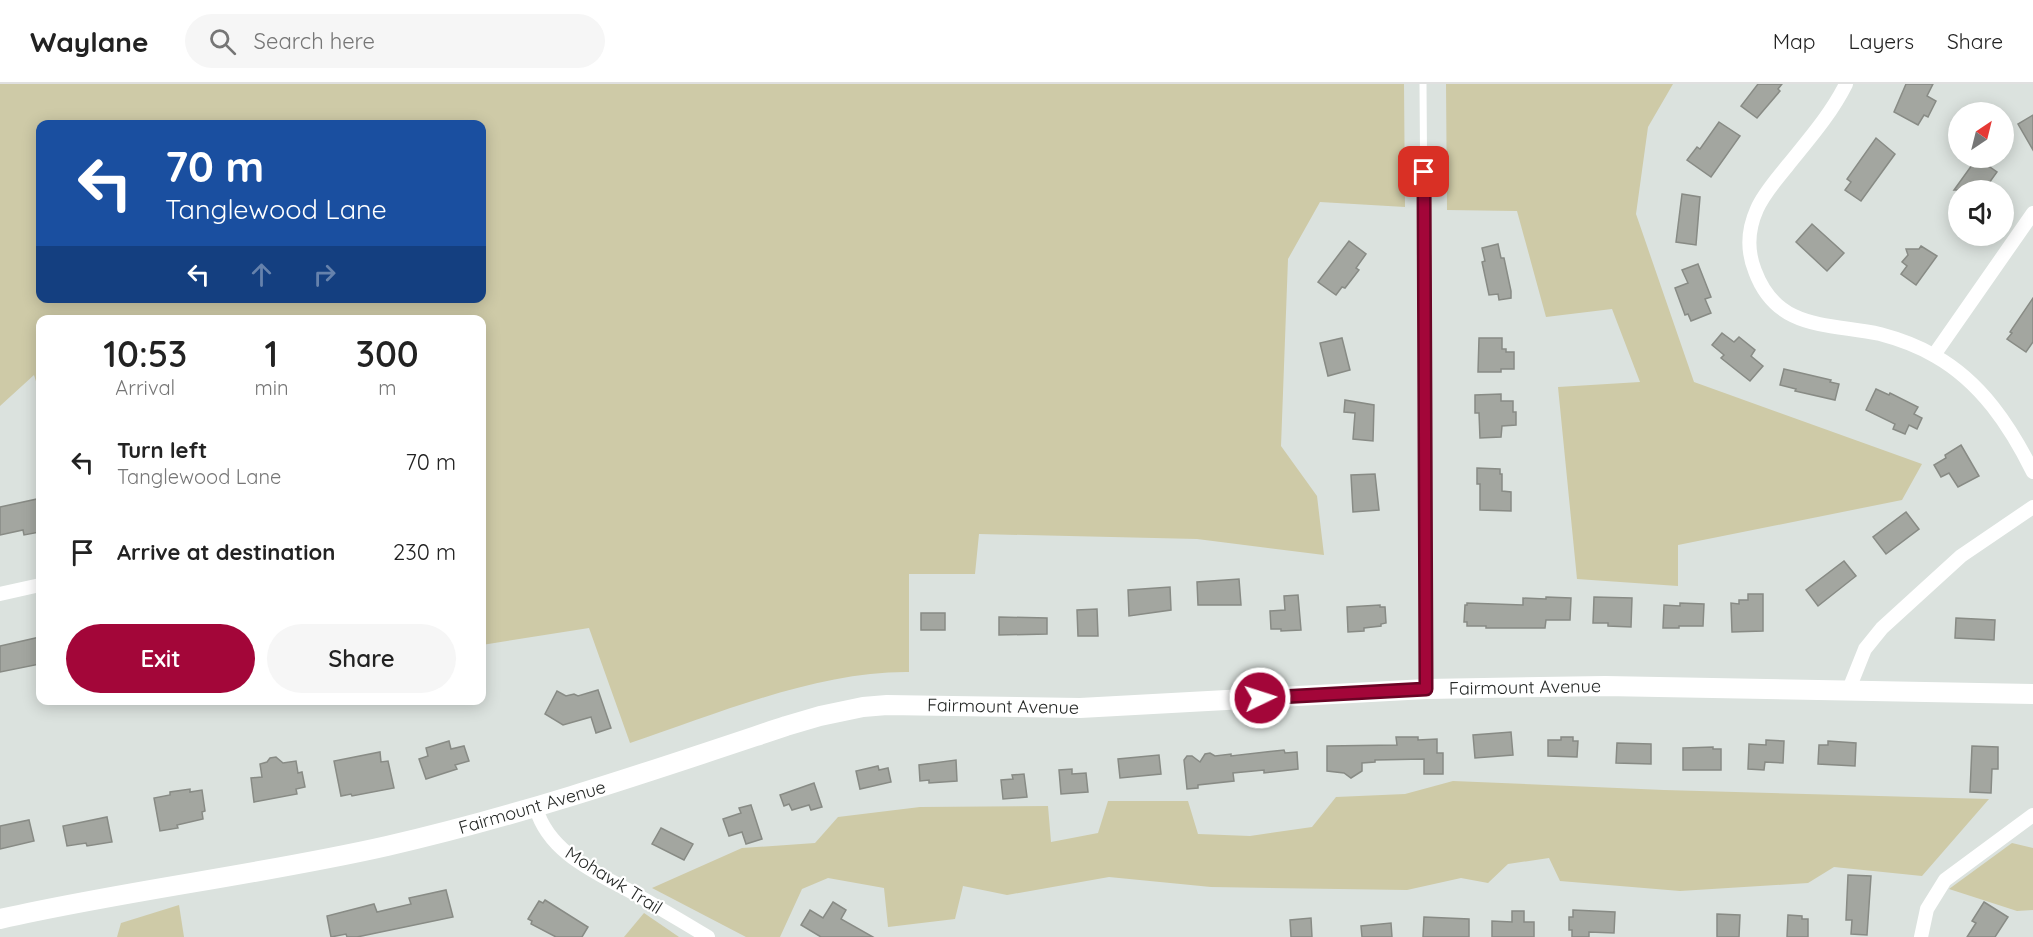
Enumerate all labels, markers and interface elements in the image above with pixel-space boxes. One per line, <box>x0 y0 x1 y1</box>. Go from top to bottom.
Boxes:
search box <box>185 14 605 68</box>
text: Waylane <box>30 24 149 59</box>
icon: search <box>206 25 239 58</box>
text: Search here <box>254 27 375 55</box>
text: Map <box>1773 28 1816 54</box>
text: Layers <box>1849 28 1914 54</box>
text: Share <box>1947 28 2003 54</box>
north arrow <box>1948 102 2014 168</box>
map controls <box>1948 102 2014 246</box>
text: 70 m <box>165 140 264 193</box>
icon: left <box>66 144 144 222</box>
pin <box>1398 146 1449 197</box>
icon: arrive <box>1407 155 1440 188</box>
button: sound <box>1948 180 2014 246</box>
text: Tanglewood Lane <box>165 192 387 226</box>
icon: left <box>182 258 215 291</box>
icon: ahead <box>245 258 278 291</box>
icon: right <box>308 258 341 291</box>
text: 10:53 <box>103 331 187 376</box>
text: 1 <box>265 331 278 376</box>
text: 300 <box>356 331 419 376</box>
text: Arrival <box>115 375 175 400</box>
text: min <box>254 375 289 400</box>
text: m <box>378 375 396 400</box>
text: Turn left <box>117 436 207 464</box>
icon: left <box>66 446 99 479</box>
text: 70 m <box>406 448 456 476</box>
text: Tanglewood Lane <box>117 464 281 489</box>
icon: arrive <box>66 536 99 569</box>
text: Arrive at destination <box>117 538 335 566</box>
text: 230 m <box>393 538 456 566</box>
button: Exit <box>66 624 255 693</box>
button: Share <box>267 624 456 693</box>
position arrow <box>1228 666 1292 730</box>
street label: Fairmount Avenue <box>1449 674 1601 700</box>
street label: Fairmount Avenue <box>927 693 1079 719</box>
street label: Fairmount Avenue <box>456 775 608 839</box>
street label: Mohawk Trail <box>561 841 667 919</box>

